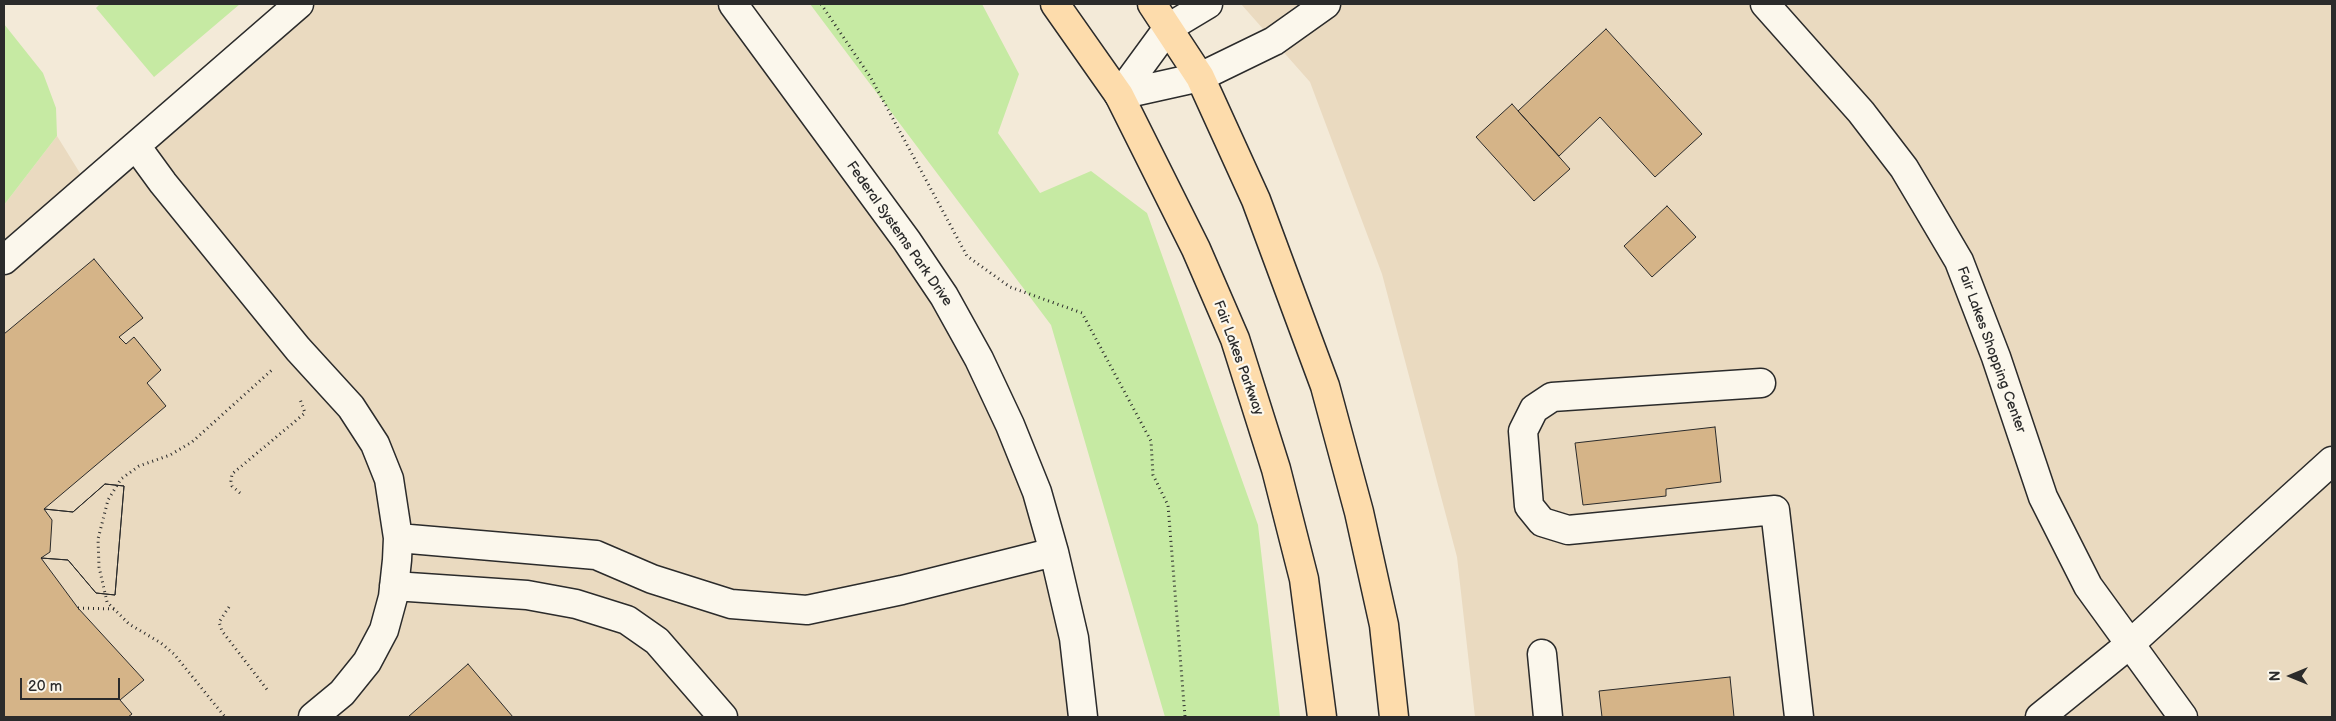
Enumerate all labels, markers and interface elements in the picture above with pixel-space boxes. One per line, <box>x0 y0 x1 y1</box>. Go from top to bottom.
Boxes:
street label: Federal Systems Park Drive <box>843 158 955 310</box>
street label: Fair Lakes Shopping Center <box>1953 264 2029 436</box>
street label: Fair Lakes Parkway <box>1209 298 1267 418</box>
north arrow <box>2266 651 2316 701</box>
scale bar <box>22 668 122 700</box>
text: N <box>2267 671 2284 681</box>
text: 20 m <box>28 677 62 696</box>

